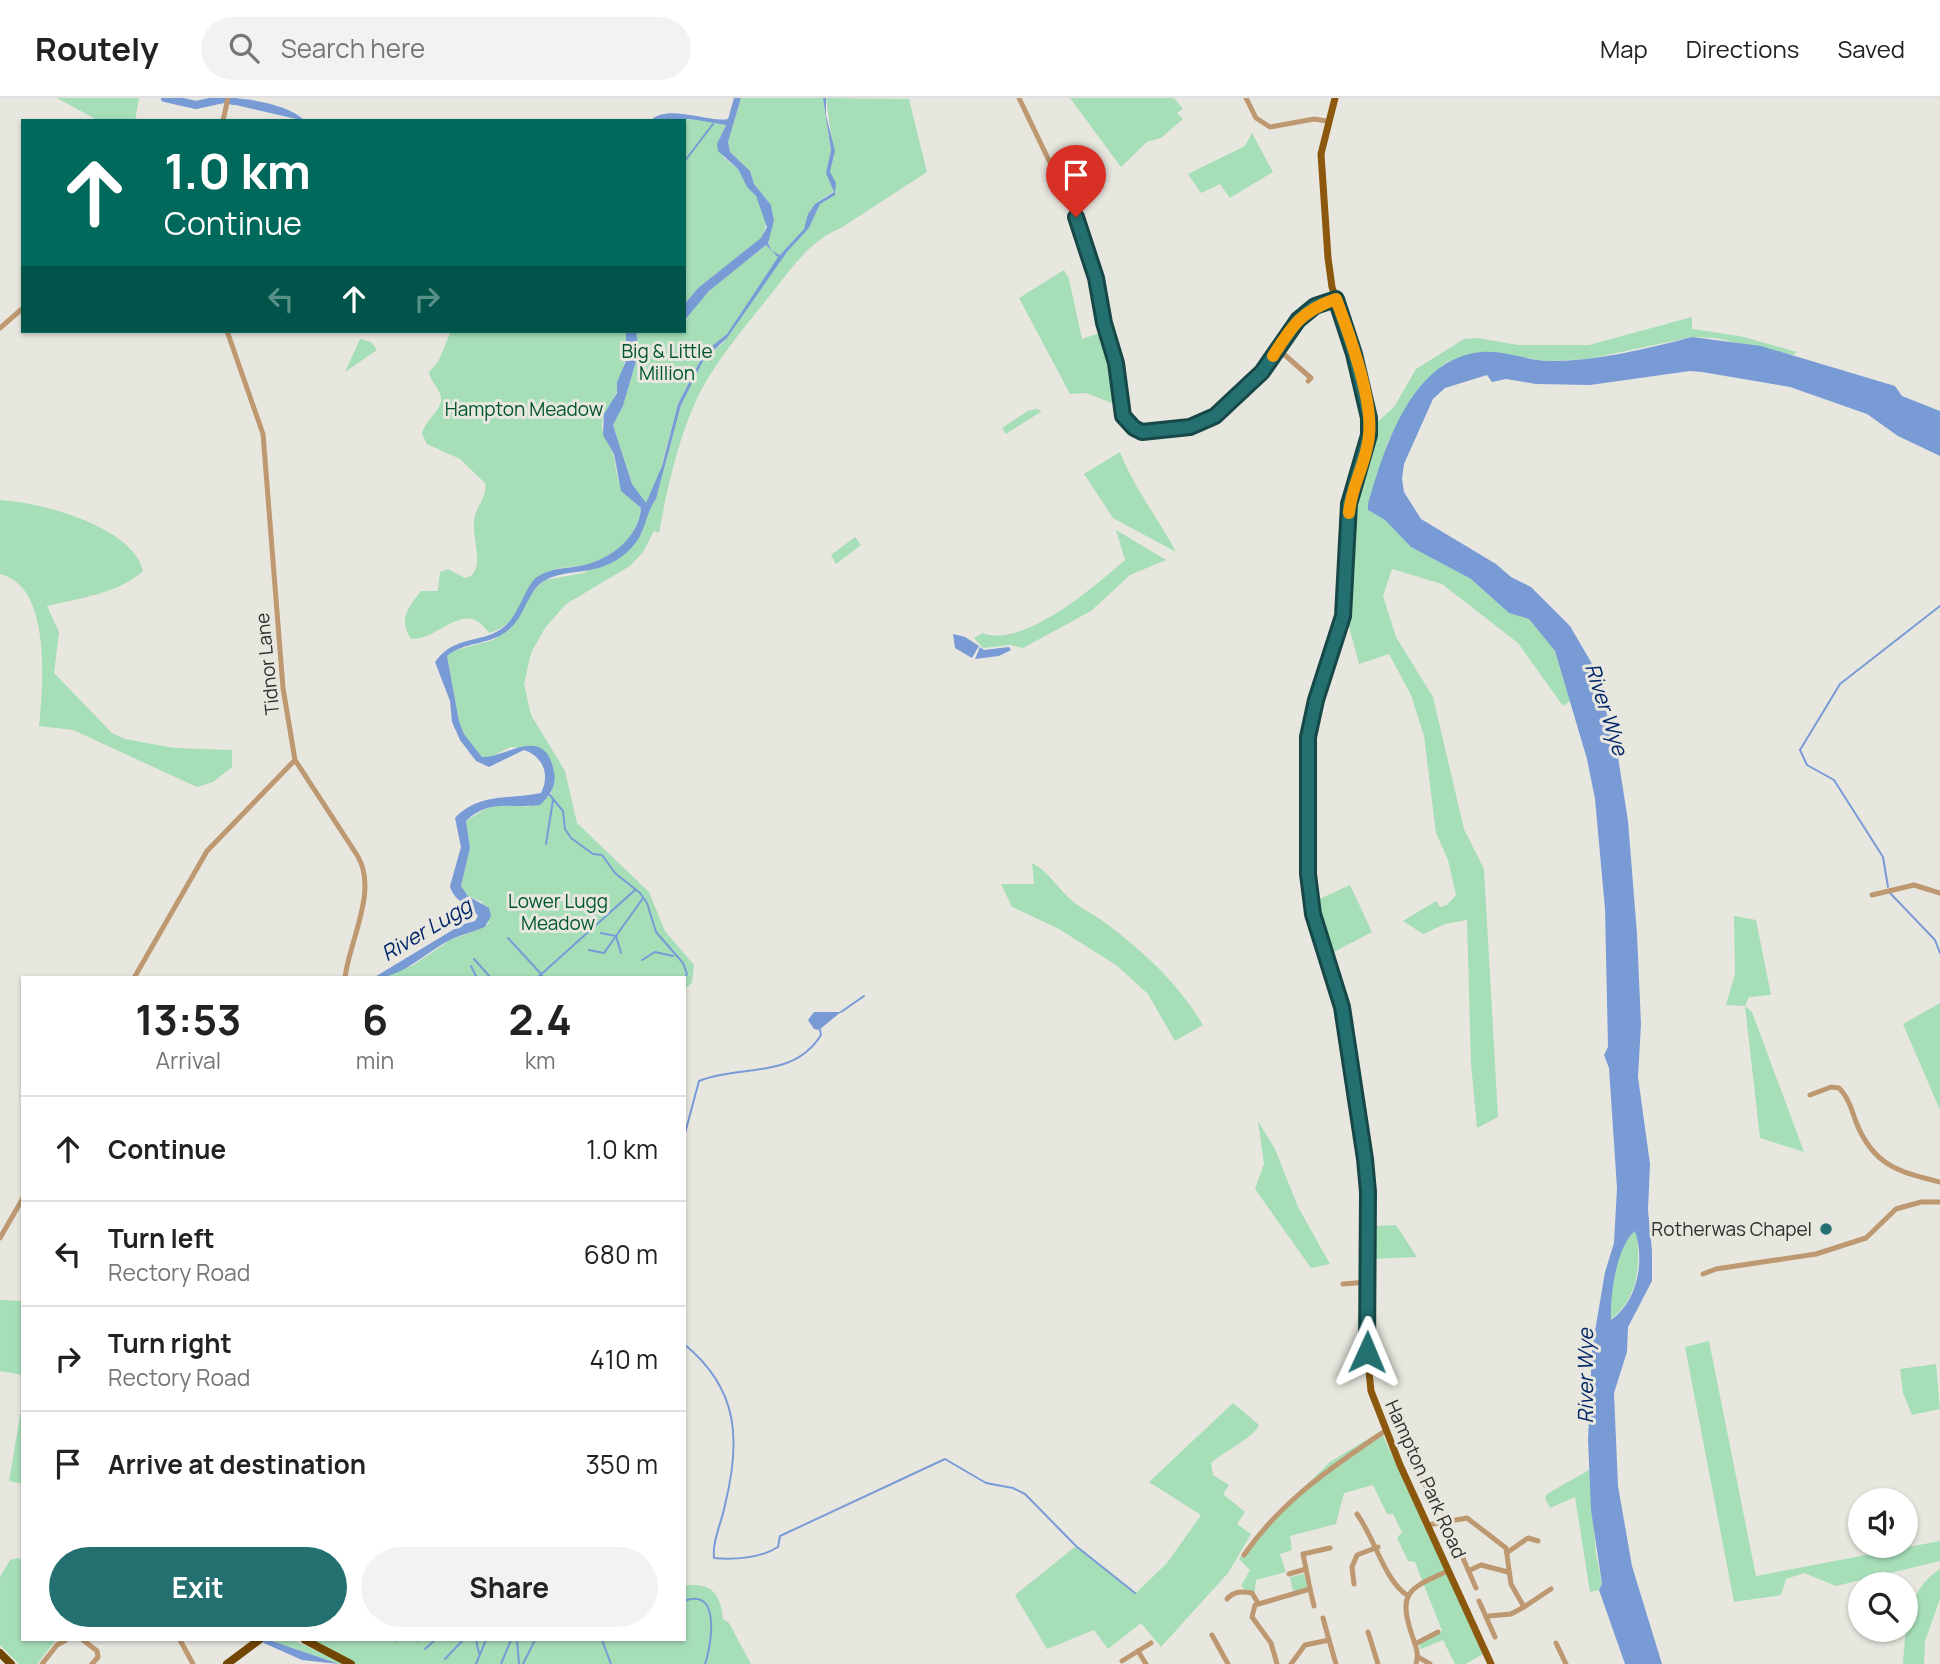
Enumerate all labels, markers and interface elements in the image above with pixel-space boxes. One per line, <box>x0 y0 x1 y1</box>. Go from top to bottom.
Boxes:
search box <box>201 17 691 80</box>
text: Routely <box>35 26 159 71</box>
icon: search <box>225 29 263 67</box>
text: Search here <box>281 30 425 66</box>
text: Map <box>1600 32 1648 65</box>
text: Directions <box>1686 32 1799 65</box>
text: Saved <box>1837 32 1905 65</box>
text: 1.0 km <box>164 137 311 204</box>
pin <box>1046 145 1106 217</box>
icon: ahead <box>49 147 140 238</box>
icon: arrive <box>1057 156 1095 194</box>
text: Continue <box>164 201 302 245</box>
icon: left <box>262 280 300 318</box>
icon: ahead <box>335 280 373 318</box>
icon: right <box>408 280 446 318</box>
park label: Big & Little Million <box>621 338 713 386</box>
park label: Hampton Meadow <box>445 396 604 422</box>
street label: Tidnor Lane <box>249 612 285 716</box>
water label: River Wye <box>1579 659 1636 760</box>
park label: Lower Lugg Meadow <box>508 888 608 936</box>
water label: River Lugg <box>376 890 478 967</box>
text: 13:53 <box>135 990 241 1048</box>
text: 6 <box>362 990 388 1048</box>
text: 2.4 <box>508 990 572 1048</box>
text: Arrival <box>156 1044 221 1076</box>
text: min <box>356 1044 394 1076</box>
text: km <box>525 1044 556 1076</box>
icon: ahead <box>49 1130 87 1168</box>
text: Continue <box>108 1131 226 1167</box>
text: 1.0 km <box>586 1131 658 1167</box>
place label: Rotherwas Chapel <box>1651 1216 1812 1242</box>
text: Turn left <box>108 1220 215 1256</box>
marker: Rotherwas Chapel <box>1818 1221 1834 1237</box>
icon: left <box>49 1235 87 1273</box>
text: 680 m <box>584 1236 658 1272</box>
text: Rectory Road <box>108 1256 250 1288</box>
position arrow <box>1330 1315 1404 1389</box>
text: Turn right <box>108 1325 232 1361</box>
water label: River Wye <box>1571 1327 1599 1424</box>
icon: right <box>49 1340 87 1378</box>
text: 410 m <box>589 1341 658 1377</box>
text: Rectory Road <box>108 1361 250 1393</box>
street label: Hampton Park Road <box>1379 1396 1473 1562</box>
icon: arrive <box>49 1445 87 1483</box>
text: Arrive at destination <box>108 1446 366 1482</box>
text: 350 m <box>585 1446 658 1482</box>
map controls <box>1848 1488 1918 1642</box>
button: sound <box>1848 1488 1918 1558</box>
button: Exit <box>49 1547 347 1627</box>
button: Share <box>361 1547 658 1627</box>
button: search <box>1848 1572 1918 1642</box>

